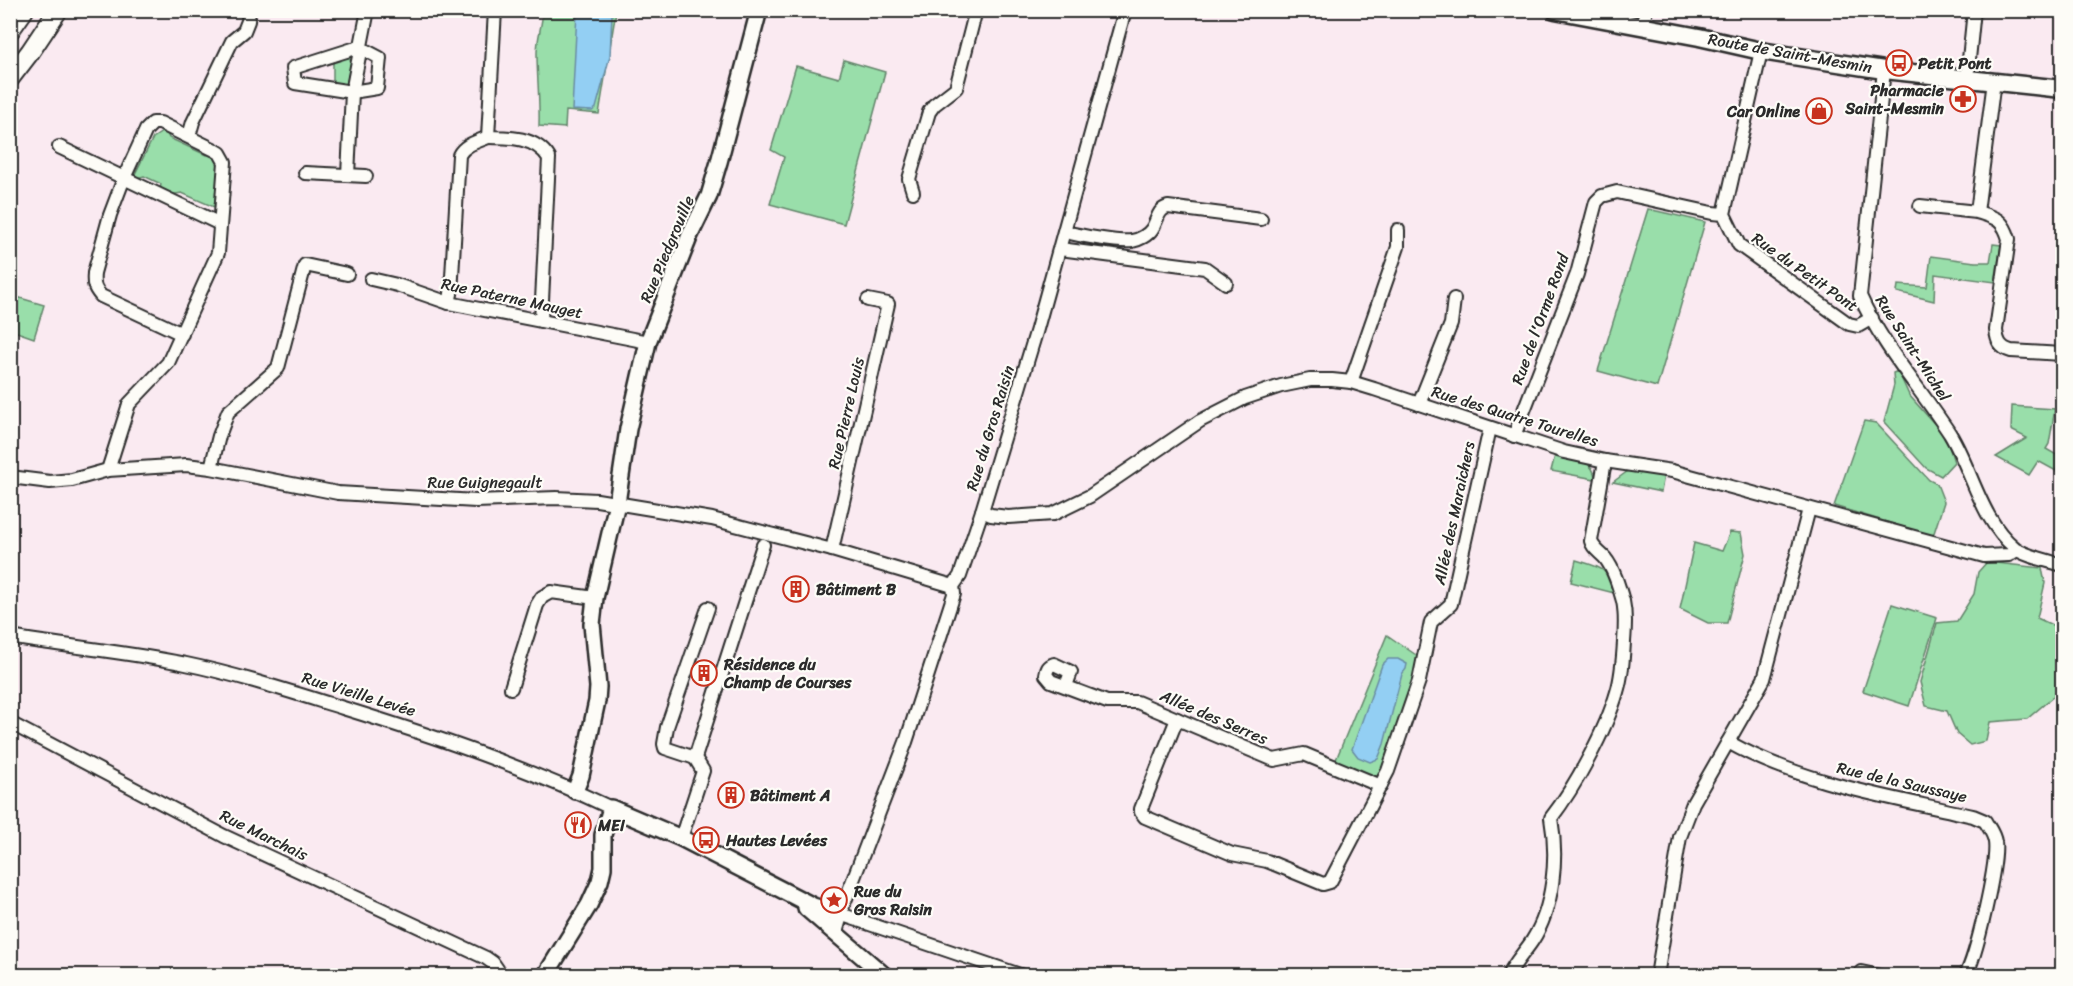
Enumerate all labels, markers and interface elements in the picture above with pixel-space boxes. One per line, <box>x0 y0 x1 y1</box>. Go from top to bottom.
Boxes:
street label: Route de Saint-Mesmin <box>1706 24 1875 82</box>
bus stop icon: Petit Pont <box>1884 48 1914 78</box>
place label: Petit Pont <box>1918 49 1992 78</box>
place label: Pharmacie Saint-Mesmin <box>1844 76 1945 123</box>
pharmacy icon: Pharmacie Saint-Mesmin <box>1948 84 1978 114</box>
shop icon: Car Online <box>1804 96 1834 126</box>
place label: Car Online <box>1726 97 1800 126</box>
street label: Rue Piedgrouille <box>631 191 703 307</box>
street label: Rue du Petit Pont <box>1746 224 1864 320</box>
street label: Rue de l'Orme Rond <box>1503 248 1578 389</box>
street label: Rue Paterne Mauget <box>439 269 585 327</box>
street label: Rue Saint-Michel <box>1868 289 1959 408</box>
street label: Rue Pierre Louis <box>819 354 873 472</box>
street label: Rue du Gros Raisin <box>957 361 1023 494</box>
street label: Rue des Quatre Tourelles <box>1428 377 1603 455</box>
street label: Allée des Maraichers <box>1424 438 1483 588</box>
street label: Rue Guignegault <box>428 468 542 497</box>
building icon: Bâtiment B <box>781 574 811 604</box>
place label: Bâtiment B <box>816 575 897 604</box>
place label: Résidence du Champ de Courses <box>723 650 852 697</box>
building icon: Résidence du Champ de Courses <box>689 658 719 688</box>
street label: Rue Vieille Levée <box>298 663 420 725</box>
street label: Allée des Serres <box>1155 681 1273 753</box>
street label: Rue de la Saussaye <box>1834 753 1970 811</box>
building icon: Bâtiment A <box>716 780 746 810</box>
place label: Bâtiment A <box>750 781 830 810</box>
street label: Rue Marchais <box>215 801 314 869</box>
restaurant icon: MEI <box>563 810 593 840</box>
place label: MEI <box>597 811 626 840</box>
bus stop icon: Hautes Levées <box>691 825 721 855</box>
place label: Hautes Levées <box>725 826 828 855</box>
place label: Rue du Gros Raisin <box>853 877 932 924</box>
place icon: Rue du Gros Raisin <box>819 885 849 915</box>

